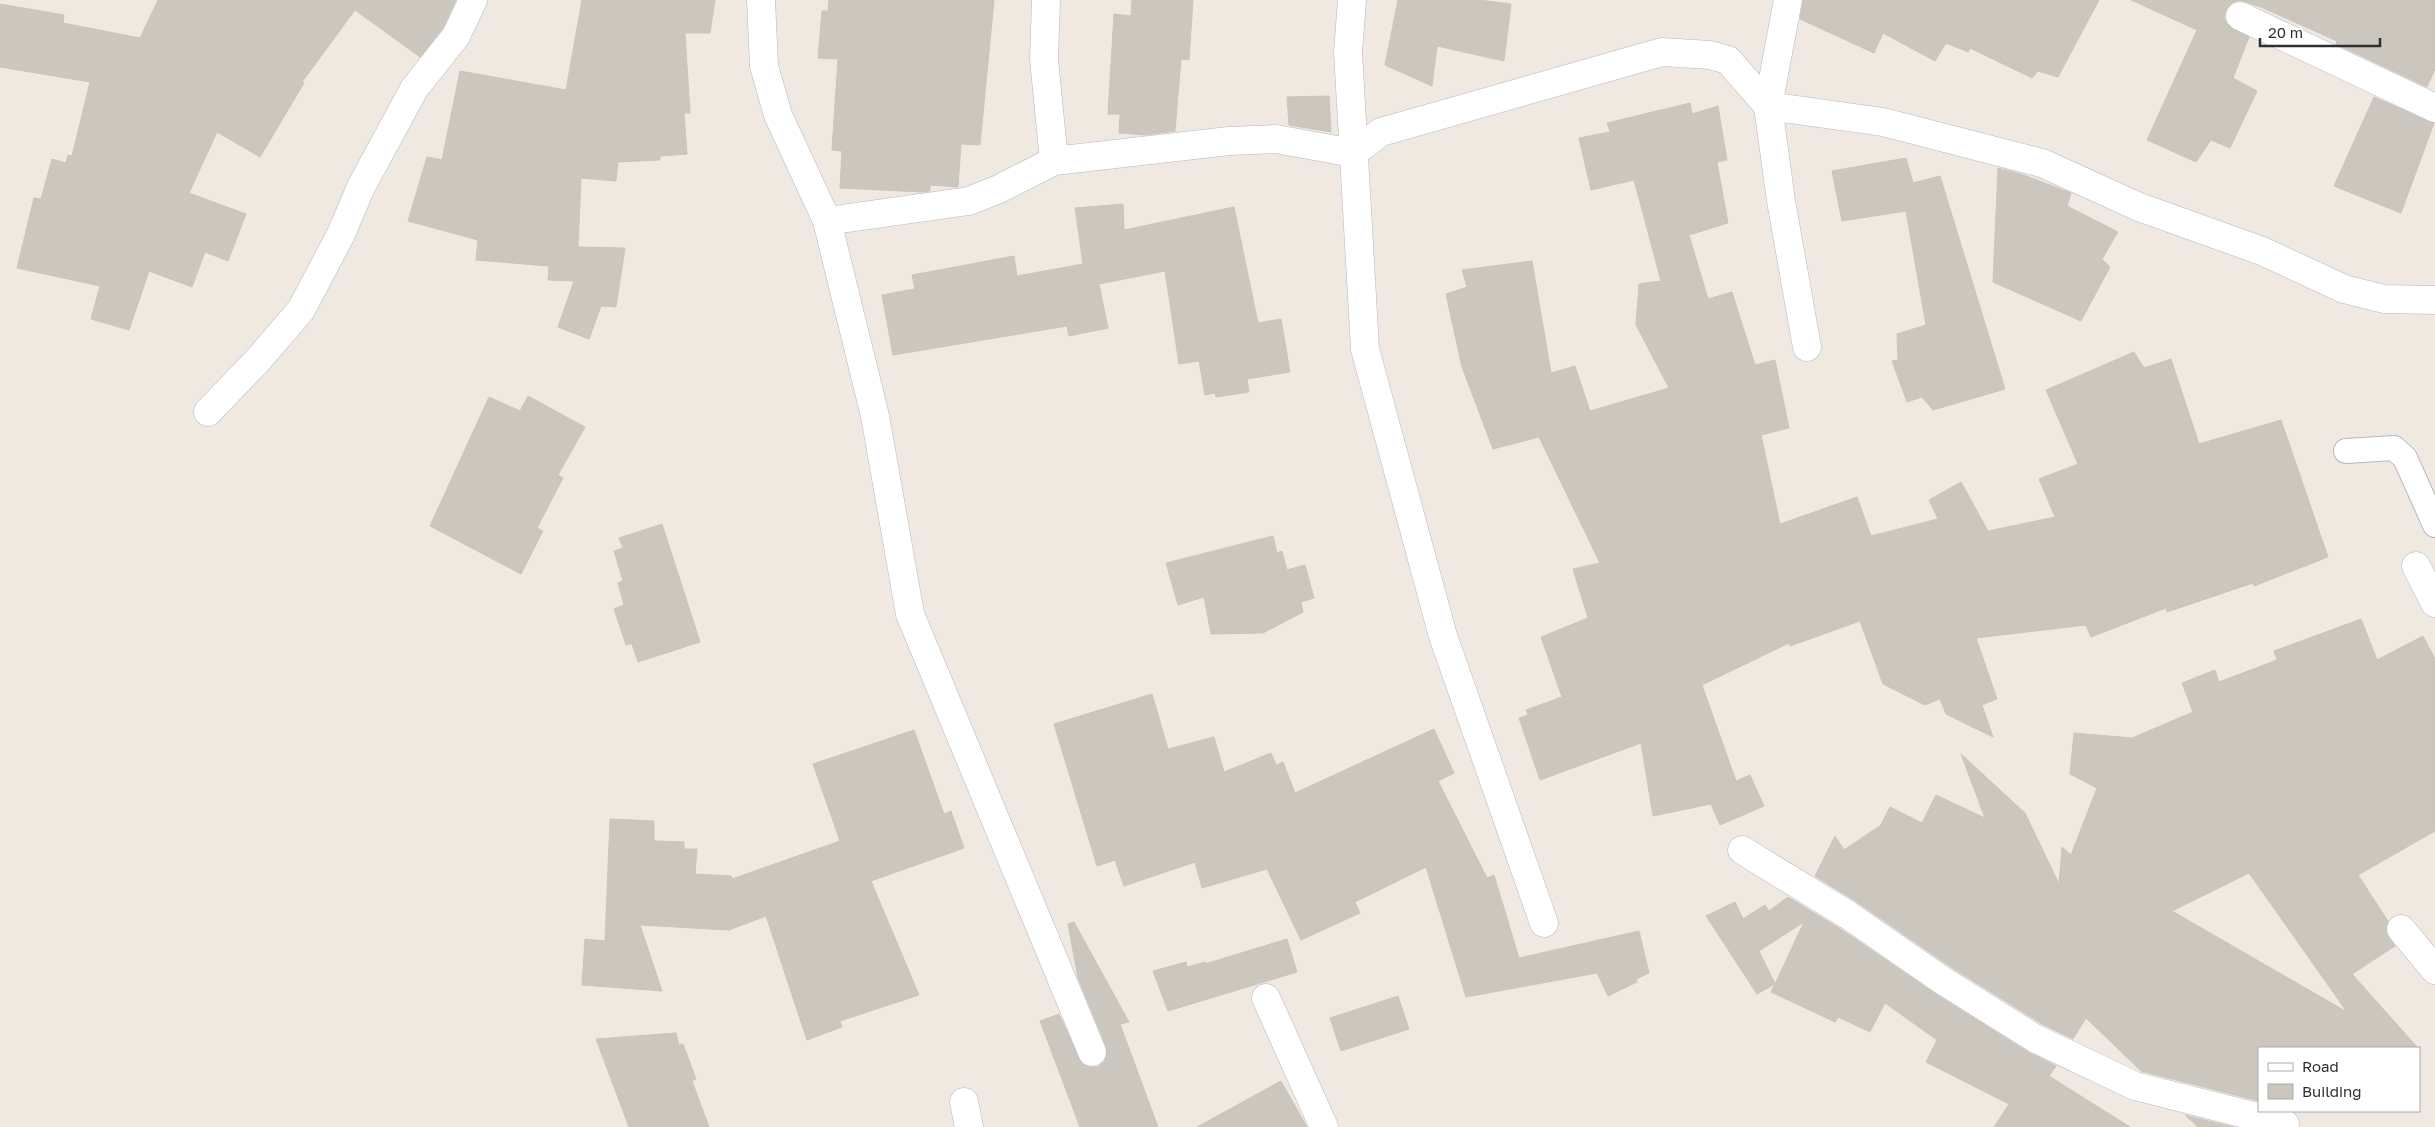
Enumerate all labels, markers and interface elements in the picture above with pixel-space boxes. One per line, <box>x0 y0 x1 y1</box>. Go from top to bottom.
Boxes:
scale bar <box>2260 15 2380 47</box>
text: 20 m <box>2268 23 2303 41</box>
legend <box>2258 1047 2420 1112</box>
text: Road <box>2302 1057 2339 1075</box>
text: Building <box>2302 1082 2362 1100</box>

